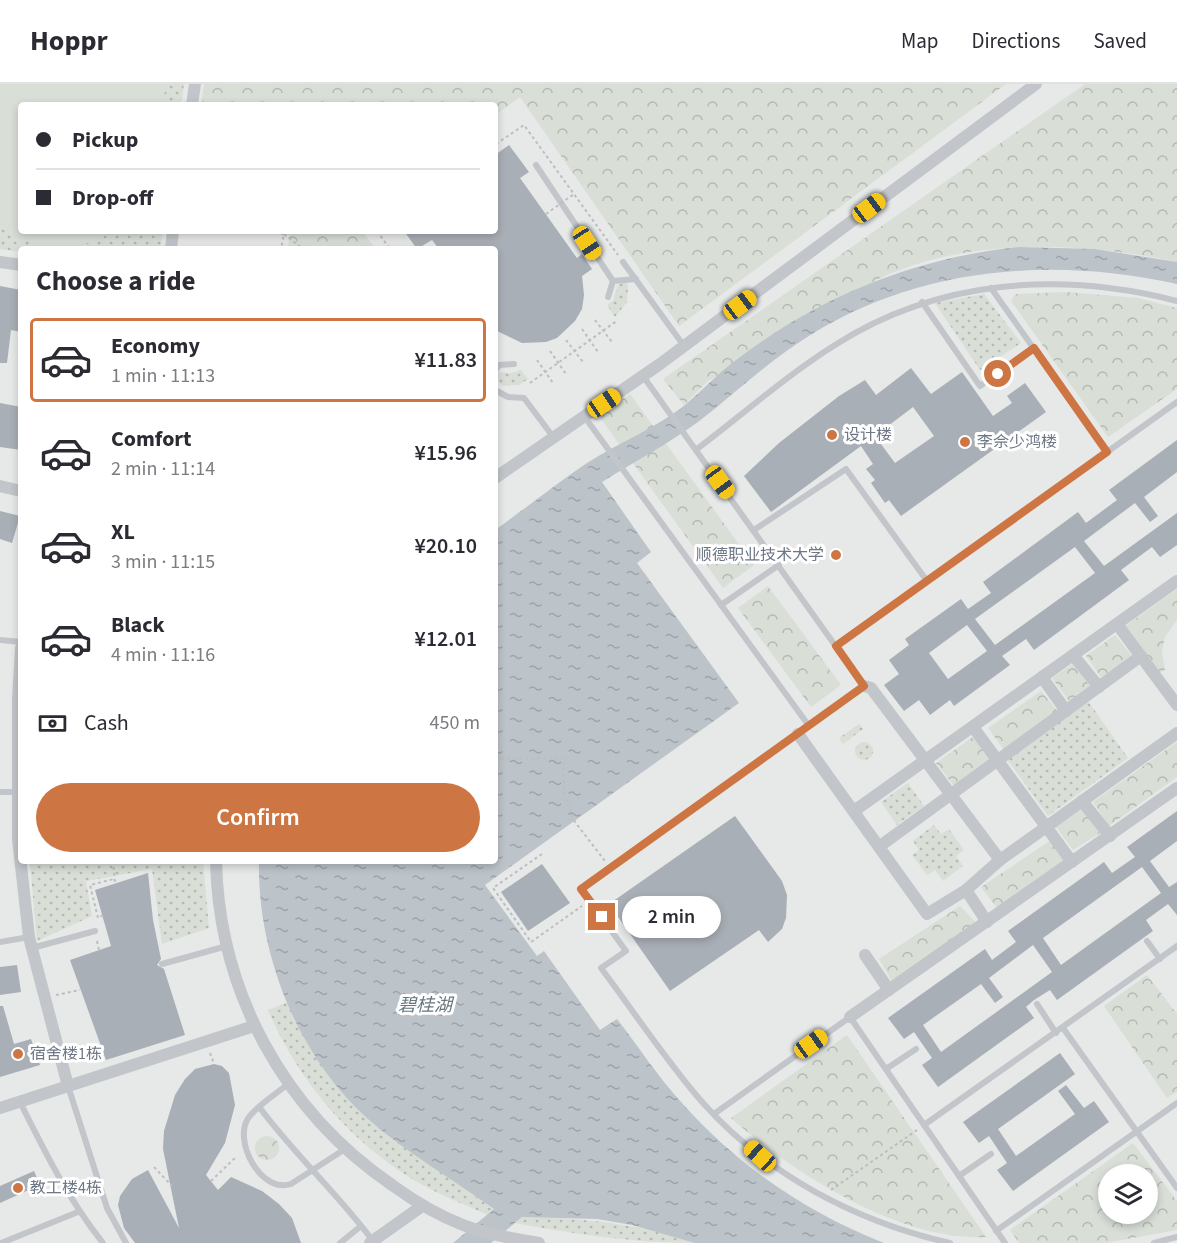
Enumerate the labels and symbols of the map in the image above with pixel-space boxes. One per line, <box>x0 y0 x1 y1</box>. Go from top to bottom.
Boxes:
car <box>849 190 889 226</box>
car <box>570 223 604 263</box>
car <box>720 287 760 323</box>
route start <box>984 360 1011 387</box>
car <box>584 385 624 421</box>
place label: 设计楼 <box>844 424 892 446</box>
marker: 设计楼 <box>825 428 839 442</box>
place label: 李佘少鸿楼 <box>977 431 1057 453</box>
marker: 李佘少鸿楼 <box>958 435 972 449</box>
car <box>702 462 738 502</box>
place label: 顺德职业技术大学 <box>696 544 824 566</box>
marker: 顺德职业技术大学 <box>829 548 843 562</box>
callout: 2 min <box>623 896 722 938</box>
route end <box>588 903 615 930</box>
water label: 碧桂湖 <box>398 993 455 1018</box>
car <box>791 1026 831 1062</box>
place label: 宿舍楼1栋 <box>30 1043 102 1065</box>
marker: 宿舍楼1栋 <box>11 1047 25 1061</box>
car <box>741 1137 779 1175</box>
place label: 教工楼4栋 <box>30 1177 102 1199</box>
marker: 教工楼4栋 <box>11 1181 25 1195</box>

